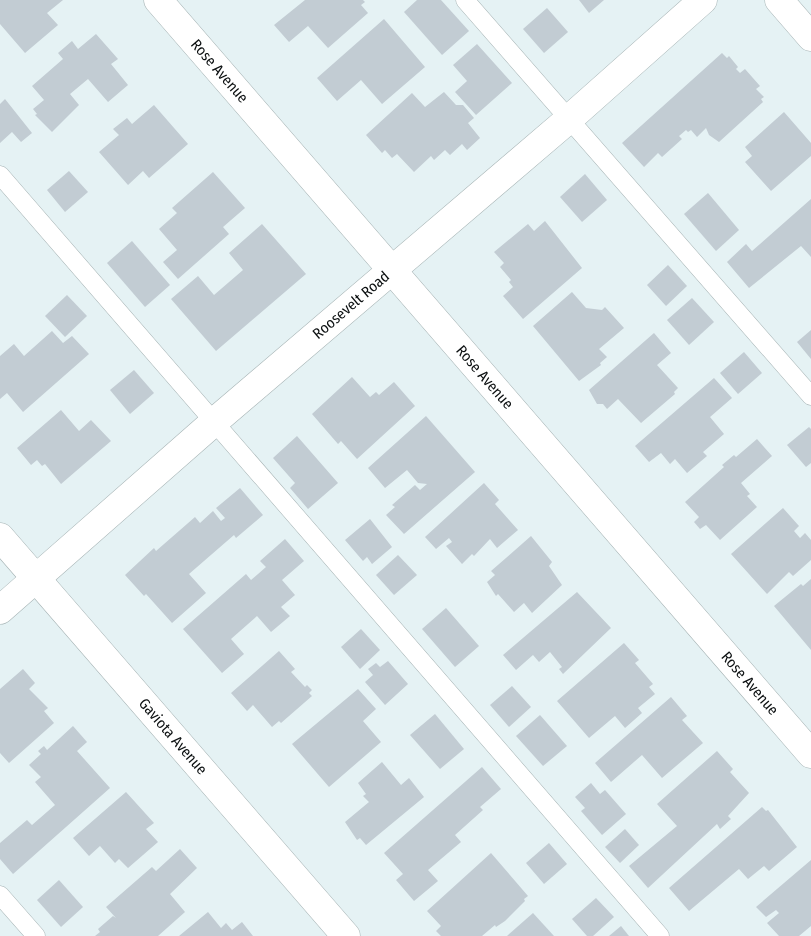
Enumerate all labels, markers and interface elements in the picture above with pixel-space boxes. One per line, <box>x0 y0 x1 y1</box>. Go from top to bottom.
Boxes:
street label: Rose Avenue <box>187 36 252 107</box>
street label: Roosevelt Road <box>309 267 393 343</box>
street label: Rose Avenue <box>452 342 517 413</box>
street label: Rose Avenue <box>717 648 782 719</box>
street label: Gaviota Avenue <box>135 695 211 778</box>

